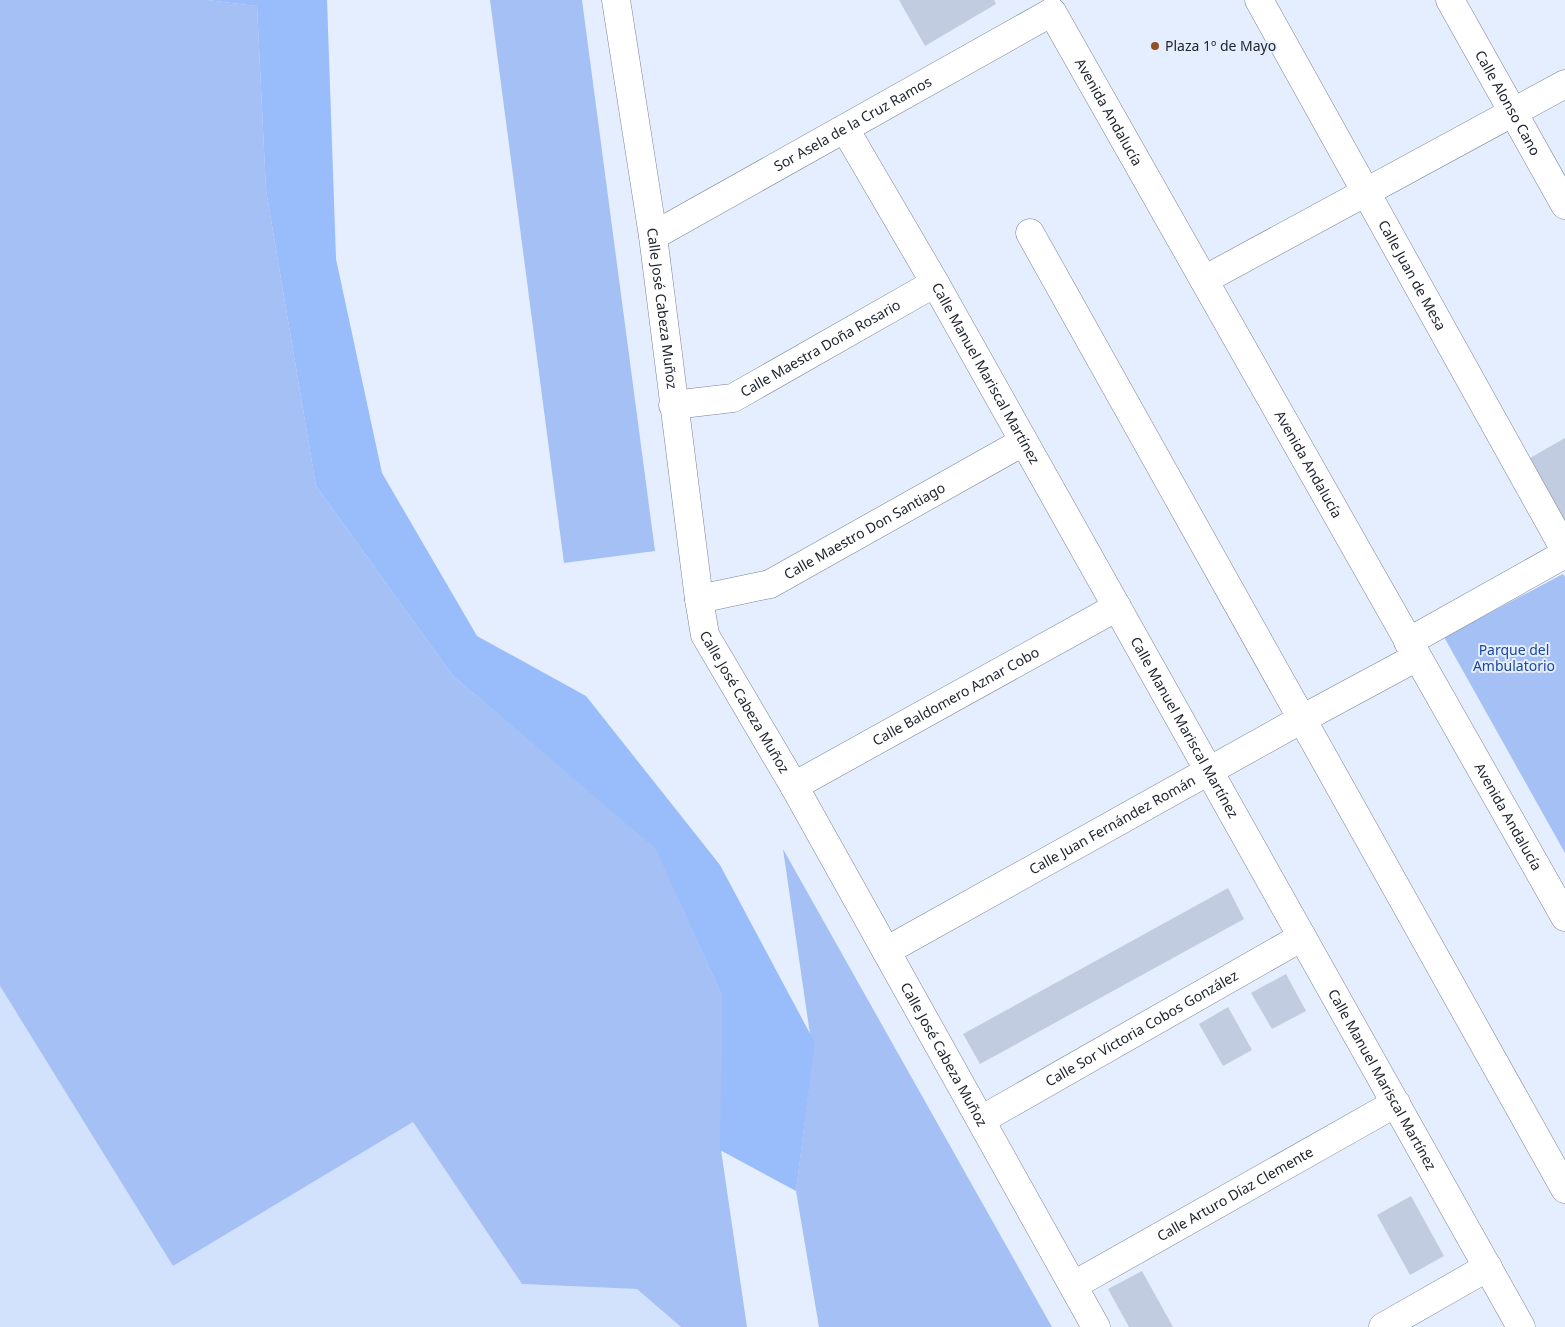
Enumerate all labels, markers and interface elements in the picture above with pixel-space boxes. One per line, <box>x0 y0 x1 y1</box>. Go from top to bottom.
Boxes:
place label: Plaza 1º de Mayo <box>1165 36 1276 55</box>
marker: Plaza 1º de Mayo <box>1149 40 1161 52</box>
street label: Calle Alonso Cano <box>1471 47 1545 159</box>
street label: Avenida Andalucía <box>1071 54 1147 169</box>
street label: Sor Asela de la Cruz Ramos <box>770 71 935 175</box>
street label: Calle Juan de Mesa <box>1374 216 1451 334</box>
street label: Calle José Cabeza Muñoz <box>643 227 682 391</box>
street label: Calle Manuel Mariscal Martínez <box>928 279 1045 468</box>
street label: Calle Maestra Doña Rosario <box>737 295 904 401</box>
street label: Avenida Andalucía <box>1271 407 1347 521</box>
street label: Calle Maestro Don Santiago <box>780 478 948 583</box>
street label: Calle José Cabeza Muñoz <box>696 627 794 777</box>
street label: Calle Manuel Mariscal Martínez <box>1126 633 1244 822</box>
park label: Parque del Ambulatorio <box>1473 640 1555 675</box>
street label: Calle Baldomero Aznar Cobo <box>869 642 1042 750</box>
street label: Avenida Andalucía <box>1470 759 1547 874</box>
street label: Calle Juan Fernández Román <box>1025 770 1199 878</box>
street label: Calle Sor Victoria Cobos González <box>1042 965 1242 1090</box>
street label: Calle José Cabeza Muñoz <box>896 979 992 1130</box>
street label: Calle Manuel Mariscal Martínez <box>1324 985 1441 1174</box>
street label: Calle Arturo Díaz Clemente <box>1153 1142 1316 1245</box>

